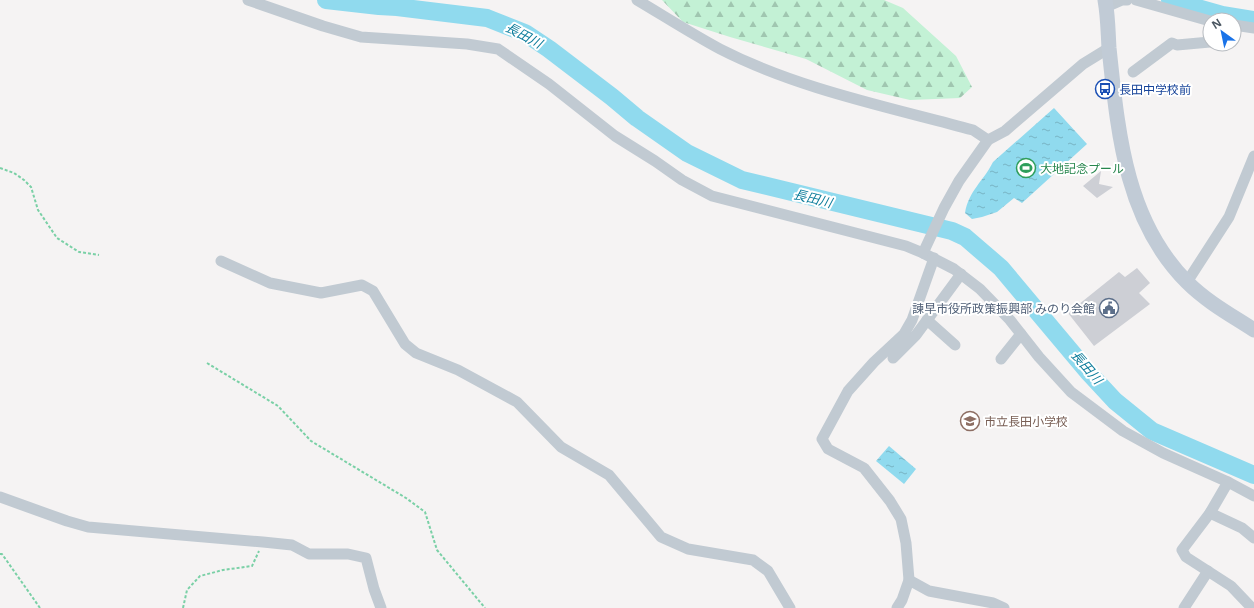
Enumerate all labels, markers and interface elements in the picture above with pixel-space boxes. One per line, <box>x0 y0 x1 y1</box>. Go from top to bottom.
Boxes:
north arrow <box>1202 12 1242 52</box>
text: N <box>1208 14 1224 32</box>
water label: 長田川 <box>503 18 547 53</box>
bus stop icon: 長田中学校前 <box>1094 78 1116 100</box>
place label: 長田中学校前 <box>1119 81 1191 98</box>
sports icon: 大地記念プール <box>1015 157 1037 179</box>
place label: 大地記念プール <box>1040 160 1124 177</box>
water label: 長田川 <box>792 185 836 212</box>
public building icon: 諫早市役所政策振興部 みのり会館 <box>1098 297 1120 319</box>
place label: 諫早市役所政策振興部 みのり会館 <box>912 300 1095 317</box>
water label: 長田川 <box>1067 346 1108 389</box>
school or university icon: 市立長田小学校 <box>959 410 981 432</box>
place label: 市立長田小学校 <box>984 413 1068 430</box>

